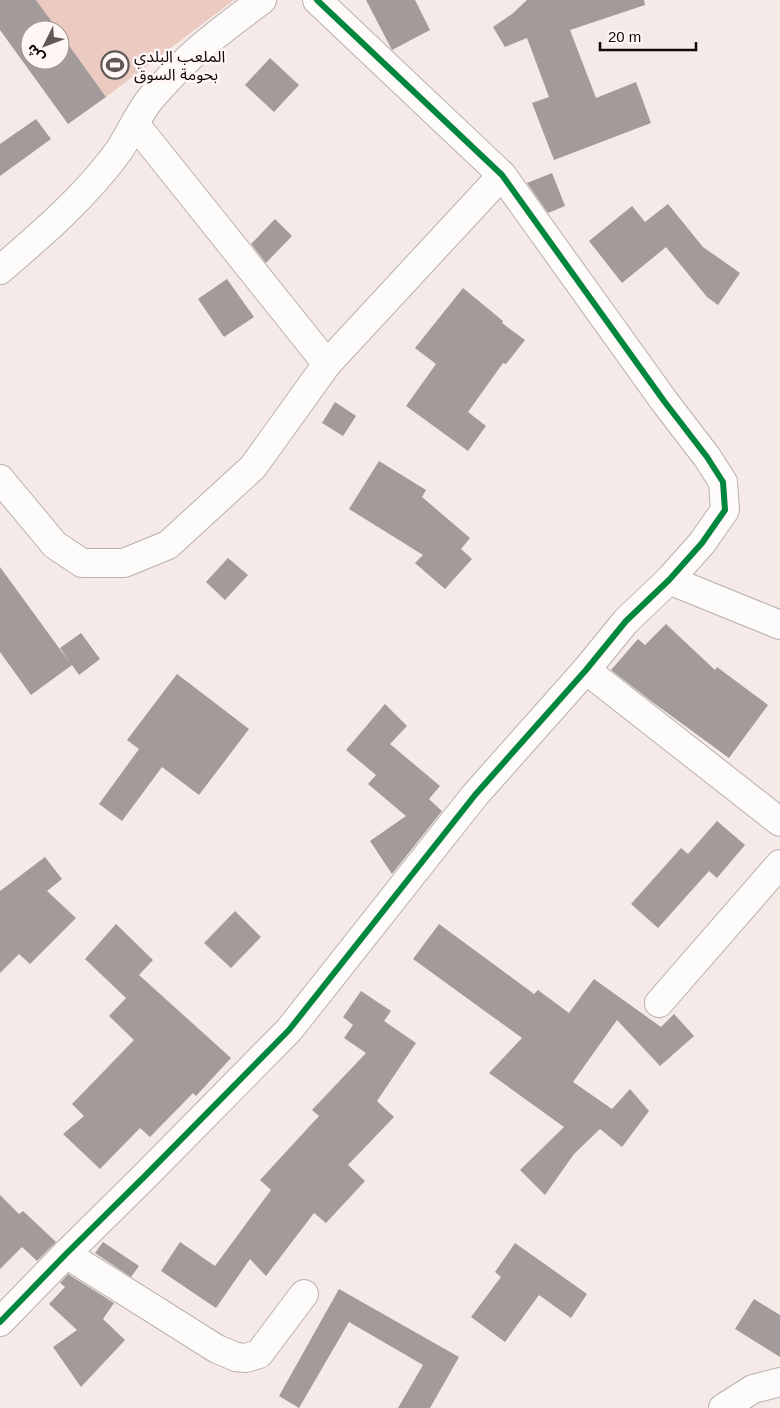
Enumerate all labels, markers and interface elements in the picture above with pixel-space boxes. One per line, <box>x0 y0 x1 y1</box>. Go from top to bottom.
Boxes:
north arrow <box>20 20 70 70</box>
scale bar <box>600 20 696 52</box>
text: 20 m <box>608 28 641 45</box>
text: ش <box>23 41 48 66</box>
place label: الملعب البلدي بحومة السوق <box>134 48 225 84</box>
sports icon: الملعب البلدي بحومة السوق <box>100 50 130 80</box>

